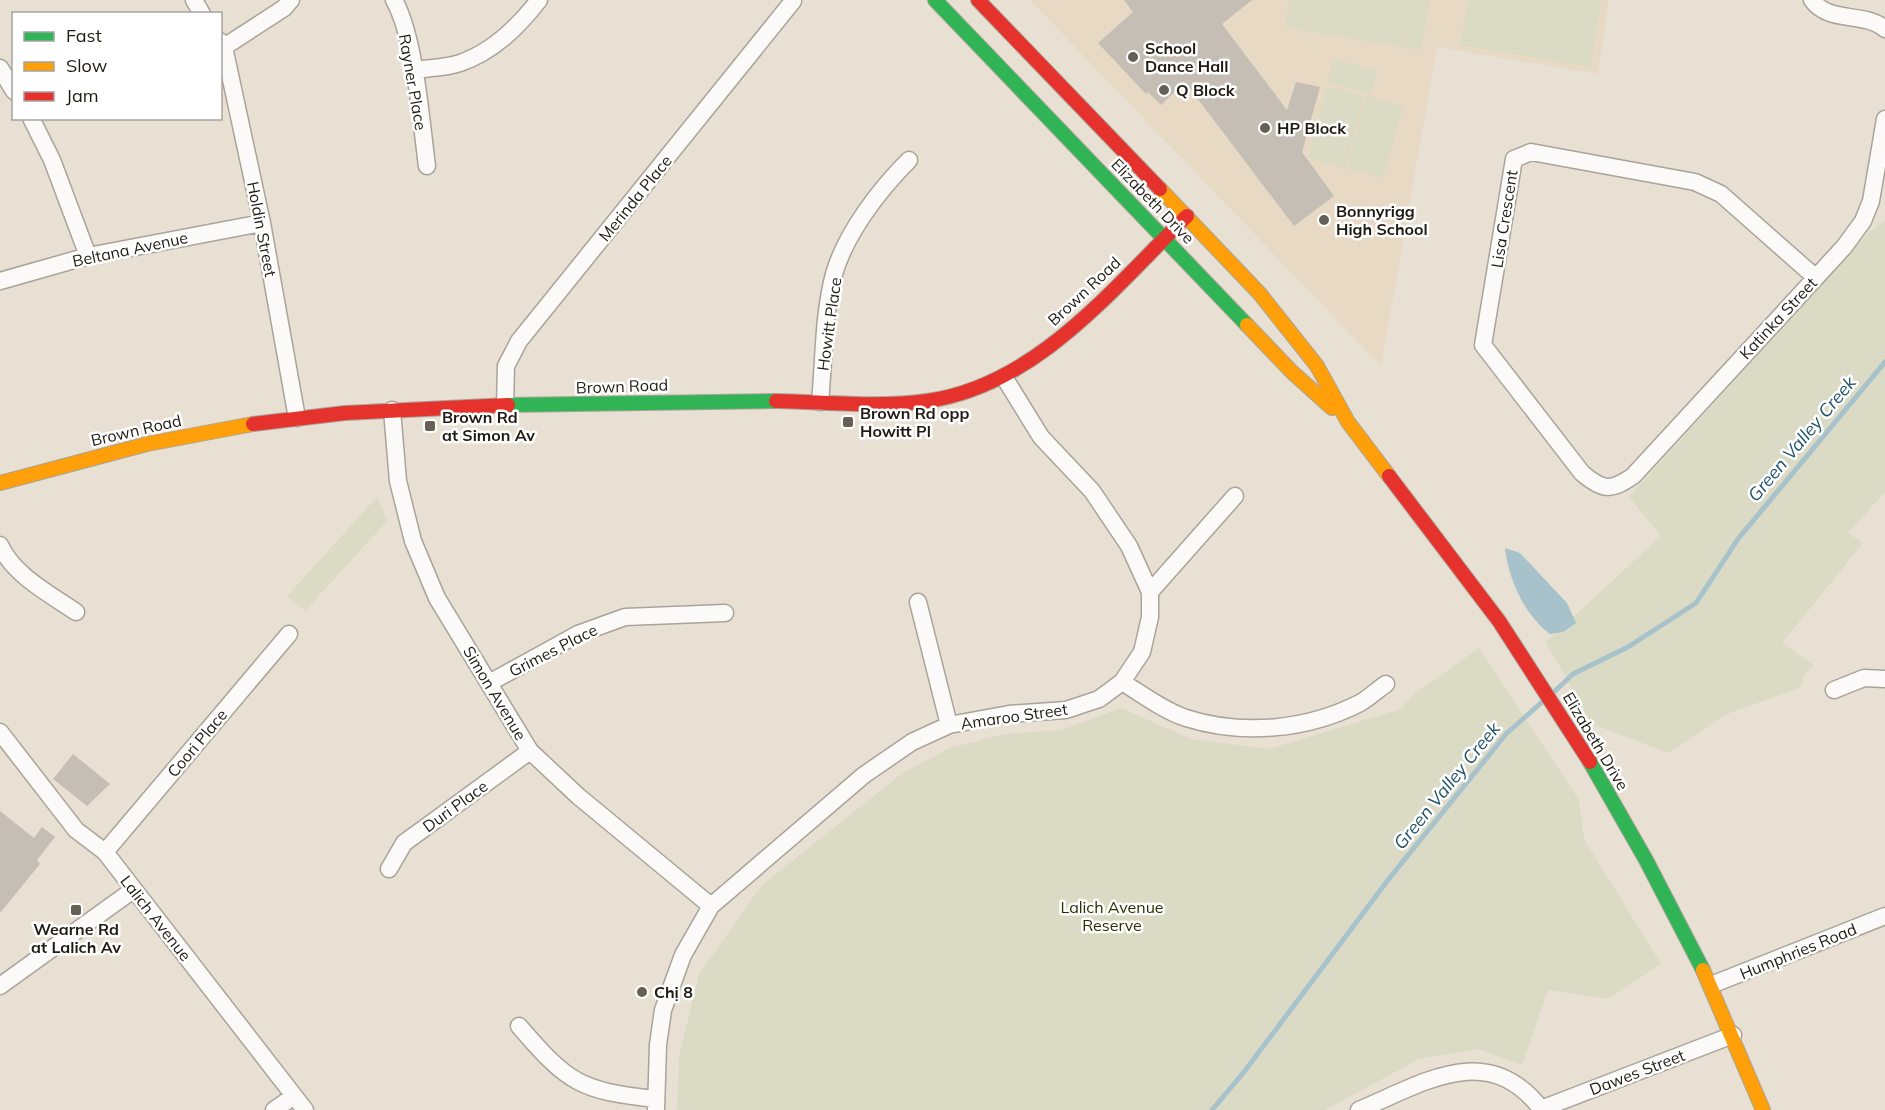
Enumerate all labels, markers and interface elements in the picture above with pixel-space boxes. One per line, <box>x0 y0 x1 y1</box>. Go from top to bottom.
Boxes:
legend <box>12 12 222 120</box>
text: Fast <box>66 24 102 47</box>
street label: Rayner Place <box>395 32 431 132</box>
place label: School Dance Hall <box>1145 38 1228 76</box>
marker: School Dance Hall <box>1126 50 1140 64</box>
text: Slow <box>66 54 108 77</box>
place label: Q Block <box>1176 80 1236 100</box>
marker: Q Block <box>1157 83 1171 97</box>
text: Jam <box>66 84 99 107</box>
place label: HP Block <box>1277 118 1347 138</box>
marker: HP Block <box>1258 121 1272 135</box>
street label: Merinda Place <box>594 151 676 245</box>
street label: Elizabeth Drive <box>1107 154 1199 248</box>
street label: Lisa Crescent <box>1486 168 1522 269</box>
street label: Holdin Street <box>243 180 281 279</box>
place label: Bonnyrigg High School <box>1336 201 1428 239</box>
marker: Bonnyrigg High School <box>1317 213 1331 227</box>
street label: Beltana Avenue <box>70 227 190 271</box>
street label: Brown Road <box>1043 252 1125 330</box>
street label: Katinka Street <box>1735 273 1821 363</box>
street label: Howitt Place <box>813 276 845 372</box>
water label: Green Valley Creek <box>1742 371 1861 506</box>
street label: Brown Road <box>576 374 668 398</box>
place label: Brown Rd opp Howitt Pl <box>860 403 969 441</box>
place label: Brown Rd at Simon Av <box>442 407 535 445</box>
street label: Brown Road <box>89 410 183 450</box>
marker: Brown Rd opp Howitt Pl <box>841 415 855 429</box>
marker: Brown Rd at Simon Av <box>423 419 437 433</box>
street label: Grimes Place <box>505 619 601 681</box>
street label: Simon Avenue <box>459 642 531 744</box>
street label: Elizabeth Drive <box>1559 688 1633 794</box>
street label: Amaroo Street <box>959 699 1069 733</box>
street label: Coori Place <box>163 705 231 781</box>
water label: Green Valley Creek <box>1388 717 1505 854</box>
street label: Duri Place <box>419 776 491 836</box>
street label: Lalich Avenue <box>116 871 196 965</box>
park label: Lalich Avenue Reserve <box>1060 897 1164 935</box>
marker: Wearne Rd at Lalich Av <box>69 903 83 917</box>
street label: Humphries Road <box>1737 918 1859 984</box>
place label: Wearne Rd at Lalich Av <box>31 919 121 957</box>
place label: Chị 8 <box>654 982 693 1002</box>
marker: Chị 8 <box>635 985 649 999</box>
street label: Dawes Street <box>1587 1045 1688 1099</box>

